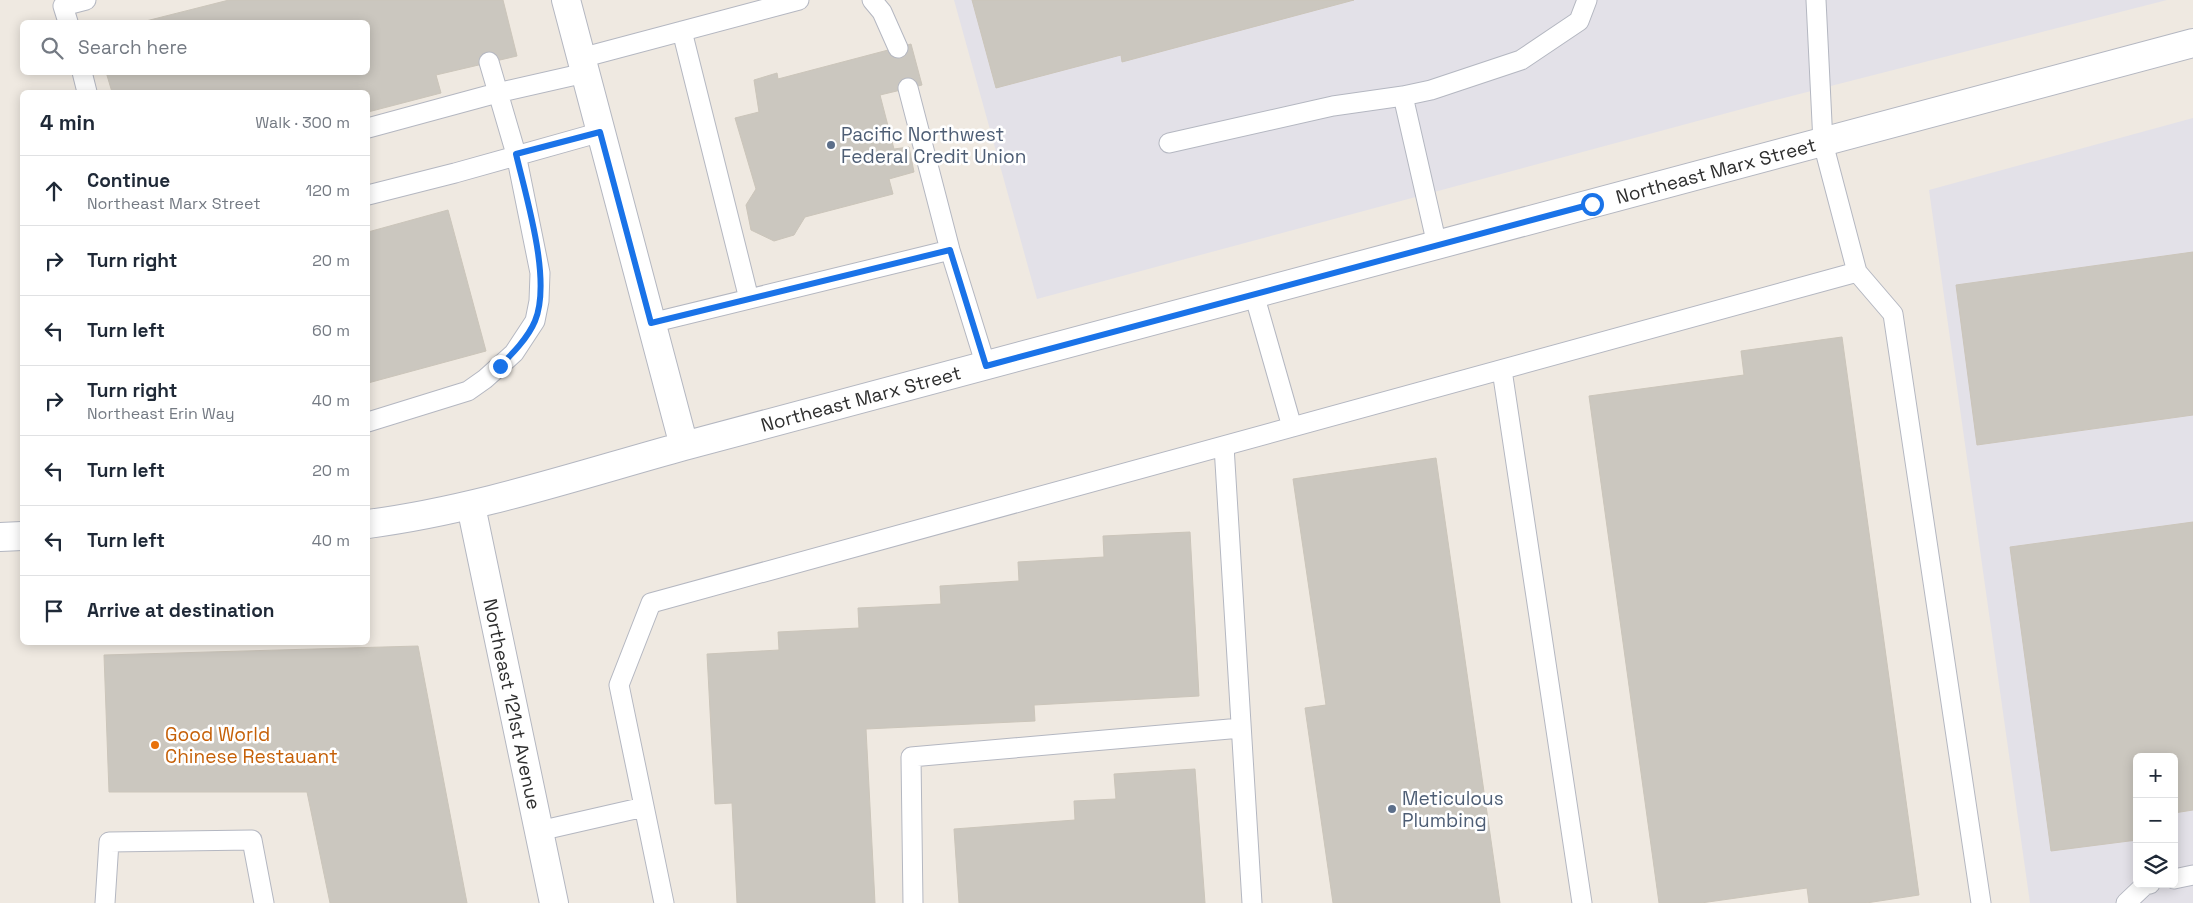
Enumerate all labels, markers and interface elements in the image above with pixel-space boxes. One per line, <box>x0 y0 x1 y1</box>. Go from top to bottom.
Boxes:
search box <box>20 20 370 75</box>
icon: search <box>38 34 66 62</box>
text: Search here <box>78 35 188 60</box>
text: 4 min <box>40 109 95 136</box>
text: Walk · 300 m <box>255 112 350 133</box>
place label: Pacific Northwest Federal Credit Union <box>841 122 1026 169</box>
street label: Northeast Marx Street <box>1613 132 1819 210</box>
marker: Pacific Northwest Federal Credit Union <box>825 139 837 151</box>
text: Continue <box>87 168 170 193</box>
icon: ahead <box>40 177 68 205</box>
text: 120 m <box>306 180 350 201</box>
text: Northeast Marx Street <box>87 193 261 214</box>
route start <box>1581 193 1604 216</box>
icon: right <box>40 247 68 275</box>
text: Turn right <box>87 248 177 273</box>
text: 20 m <box>312 250 350 271</box>
icon: left <box>40 317 68 345</box>
text: Turn left <box>87 318 165 343</box>
text: 60 m <box>312 320 350 341</box>
route end <box>489 355 512 378</box>
street label: Northeast Marx Street <box>758 360 964 438</box>
text: Turn right <box>87 378 177 403</box>
icon: right <box>40 387 68 415</box>
text: 40 m <box>312 390 350 411</box>
text: Northeast Erin Way <box>87 403 234 424</box>
icon: left <box>40 457 68 485</box>
text: Turn left <box>87 458 165 483</box>
text: 20 m <box>312 460 350 481</box>
icon: left <box>40 527 68 555</box>
text: Turn left <box>87 528 165 553</box>
text: 40 m <box>312 530 350 551</box>
street label: Northeast 121st Avenue <box>477 596 547 812</box>
icon: arrive <box>40 597 68 625</box>
text: Arrive at destination <box>87 598 275 623</box>
place label: Good World Chinese Restauant <box>165 722 338 769</box>
marker: Good World Chinese Restauant <box>149 739 161 751</box>
map controls <box>2133 753 2178 888</box>
button: + <box>2133 753 2178 798</box>
place label: Meticulous Plumbing <box>1402 786 1504 833</box>
button: − <box>2133 798 2178 843</box>
marker: Meticulous Plumbing <box>1386 803 1398 815</box>
button: layers <box>2133 843 2178 888</box>

